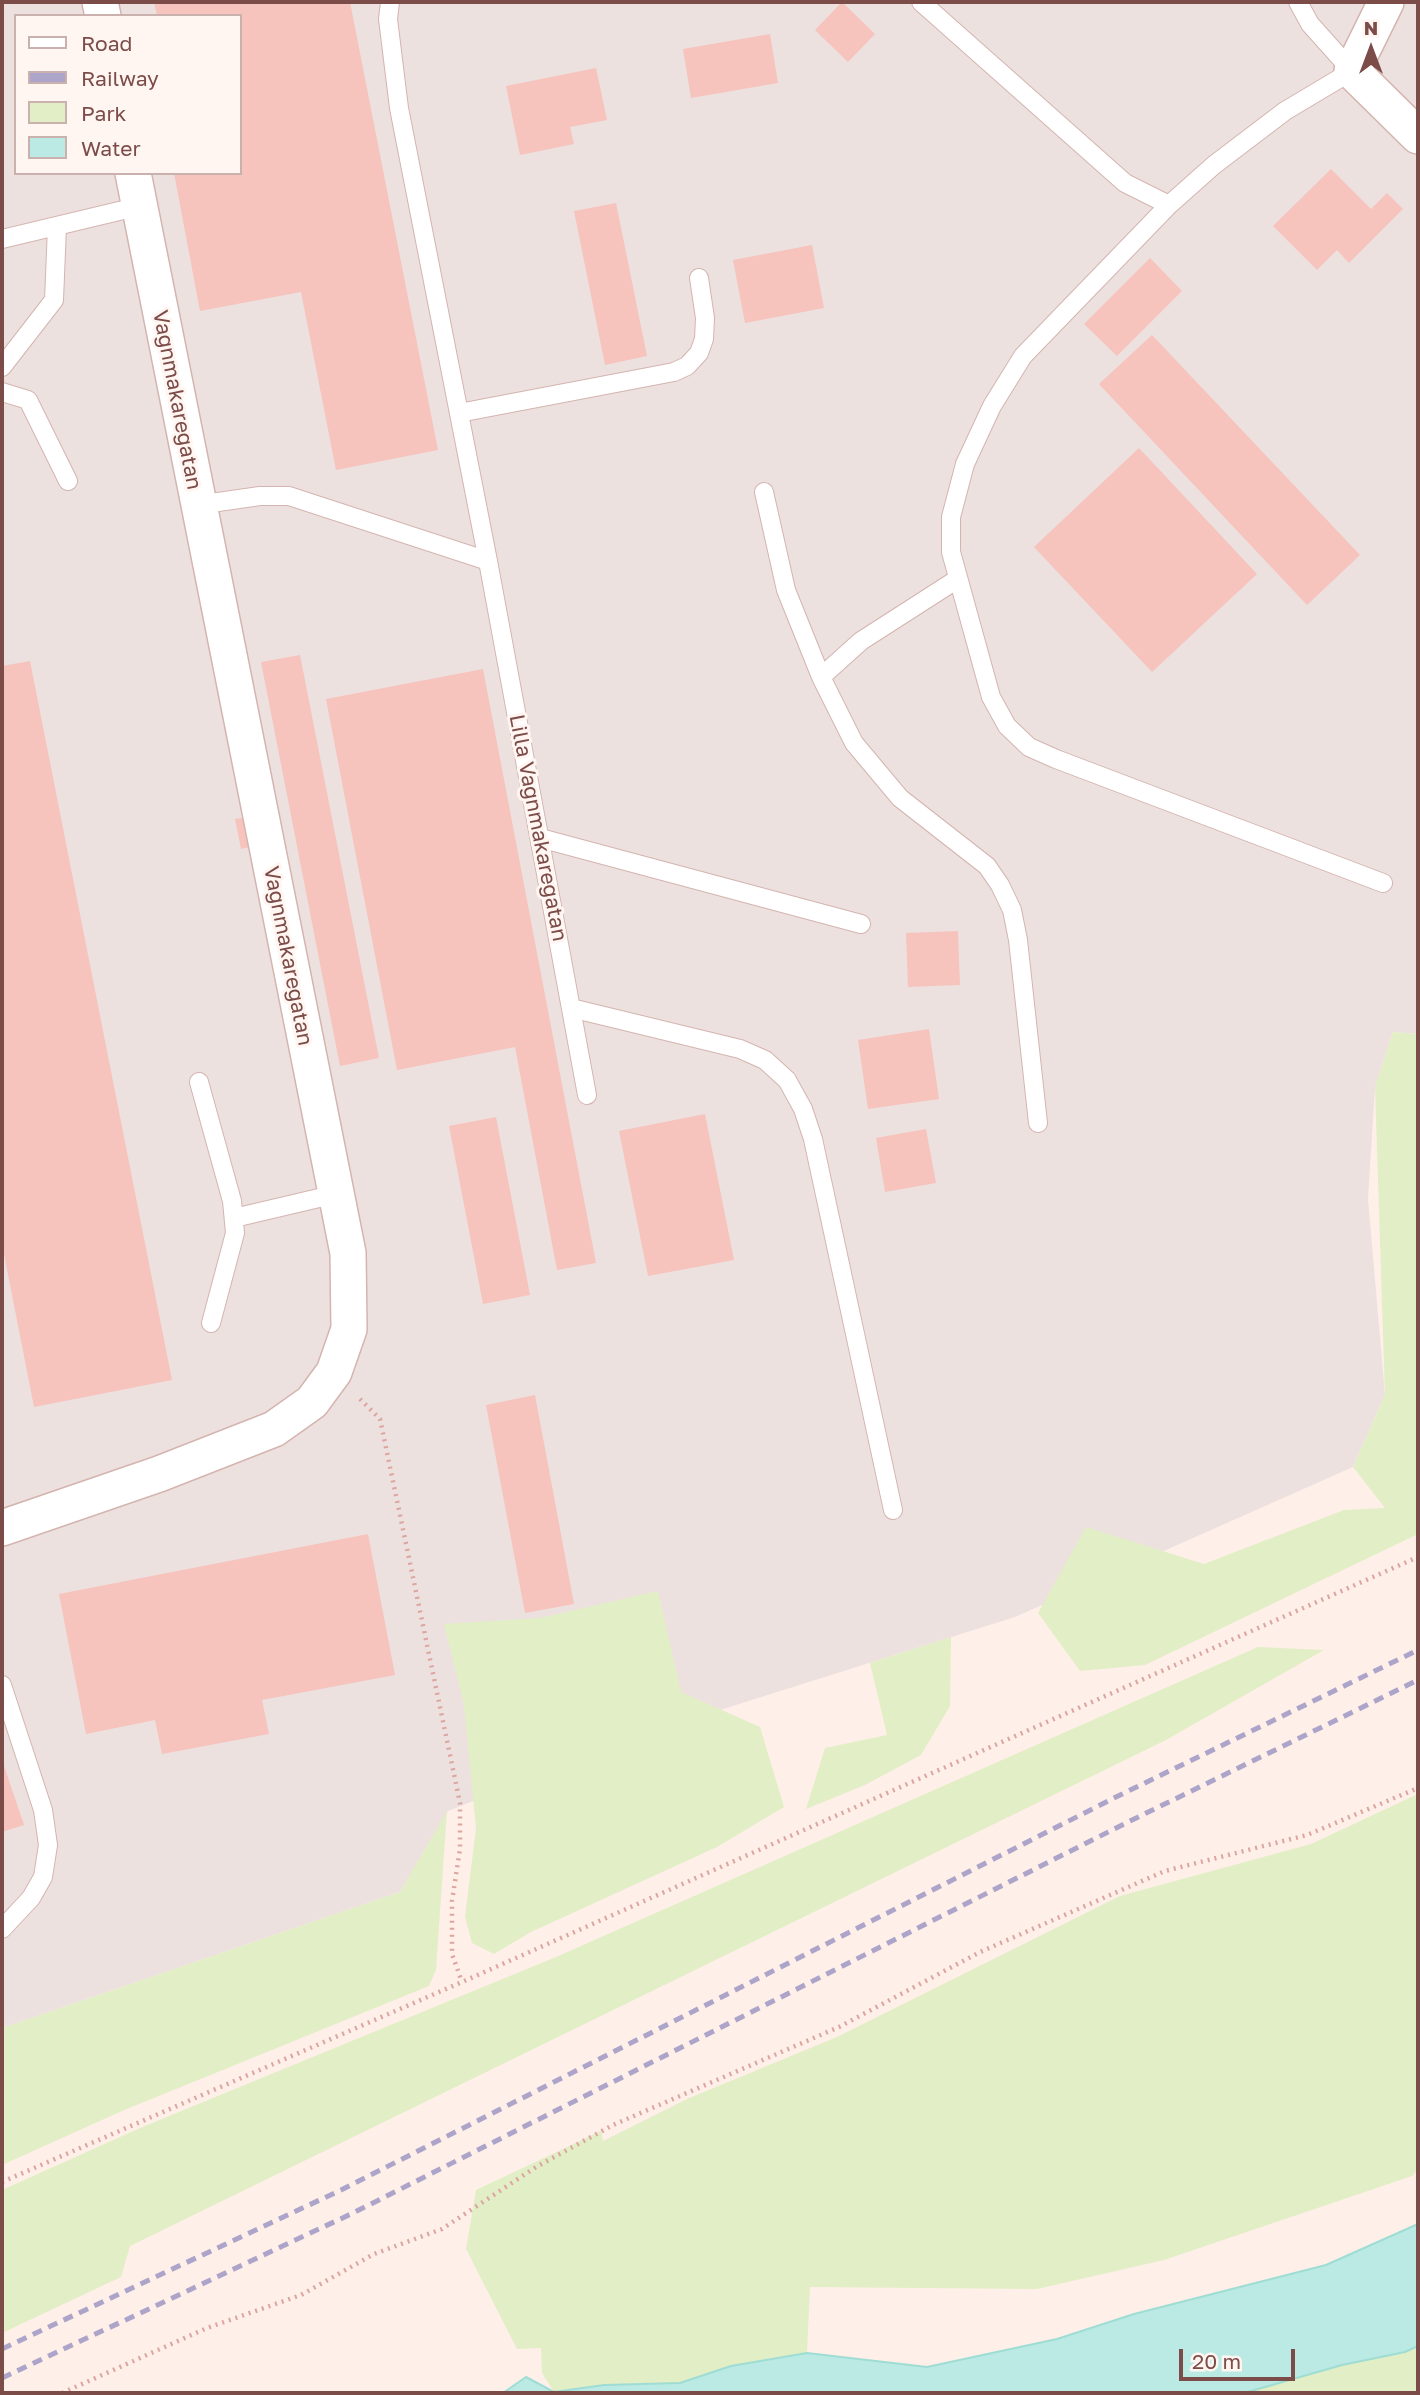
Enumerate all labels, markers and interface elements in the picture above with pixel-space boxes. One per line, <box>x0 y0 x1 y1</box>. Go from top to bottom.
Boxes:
legend <box>14 14 242 175</box>
north arrow <box>1336 14 1406 84</box>
text: N <box>1364 16 1378 39</box>
text: Road <box>81 30 132 56</box>
text: Railway <box>81 65 159 91</box>
text: Park <box>81 100 126 126</box>
text: Water <box>81 135 141 161</box>
street label: Vagnmakaregatan <box>147 308 207 492</box>
street label: Lilla Vagnmakaregatan <box>504 712 572 944</box>
street label: Vagnmakaregatan <box>258 864 318 1048</box>
scale bar <box>1182 2336 1298 2380</box>
text: 20 m <box>1192 2348 1241 2374</box>

